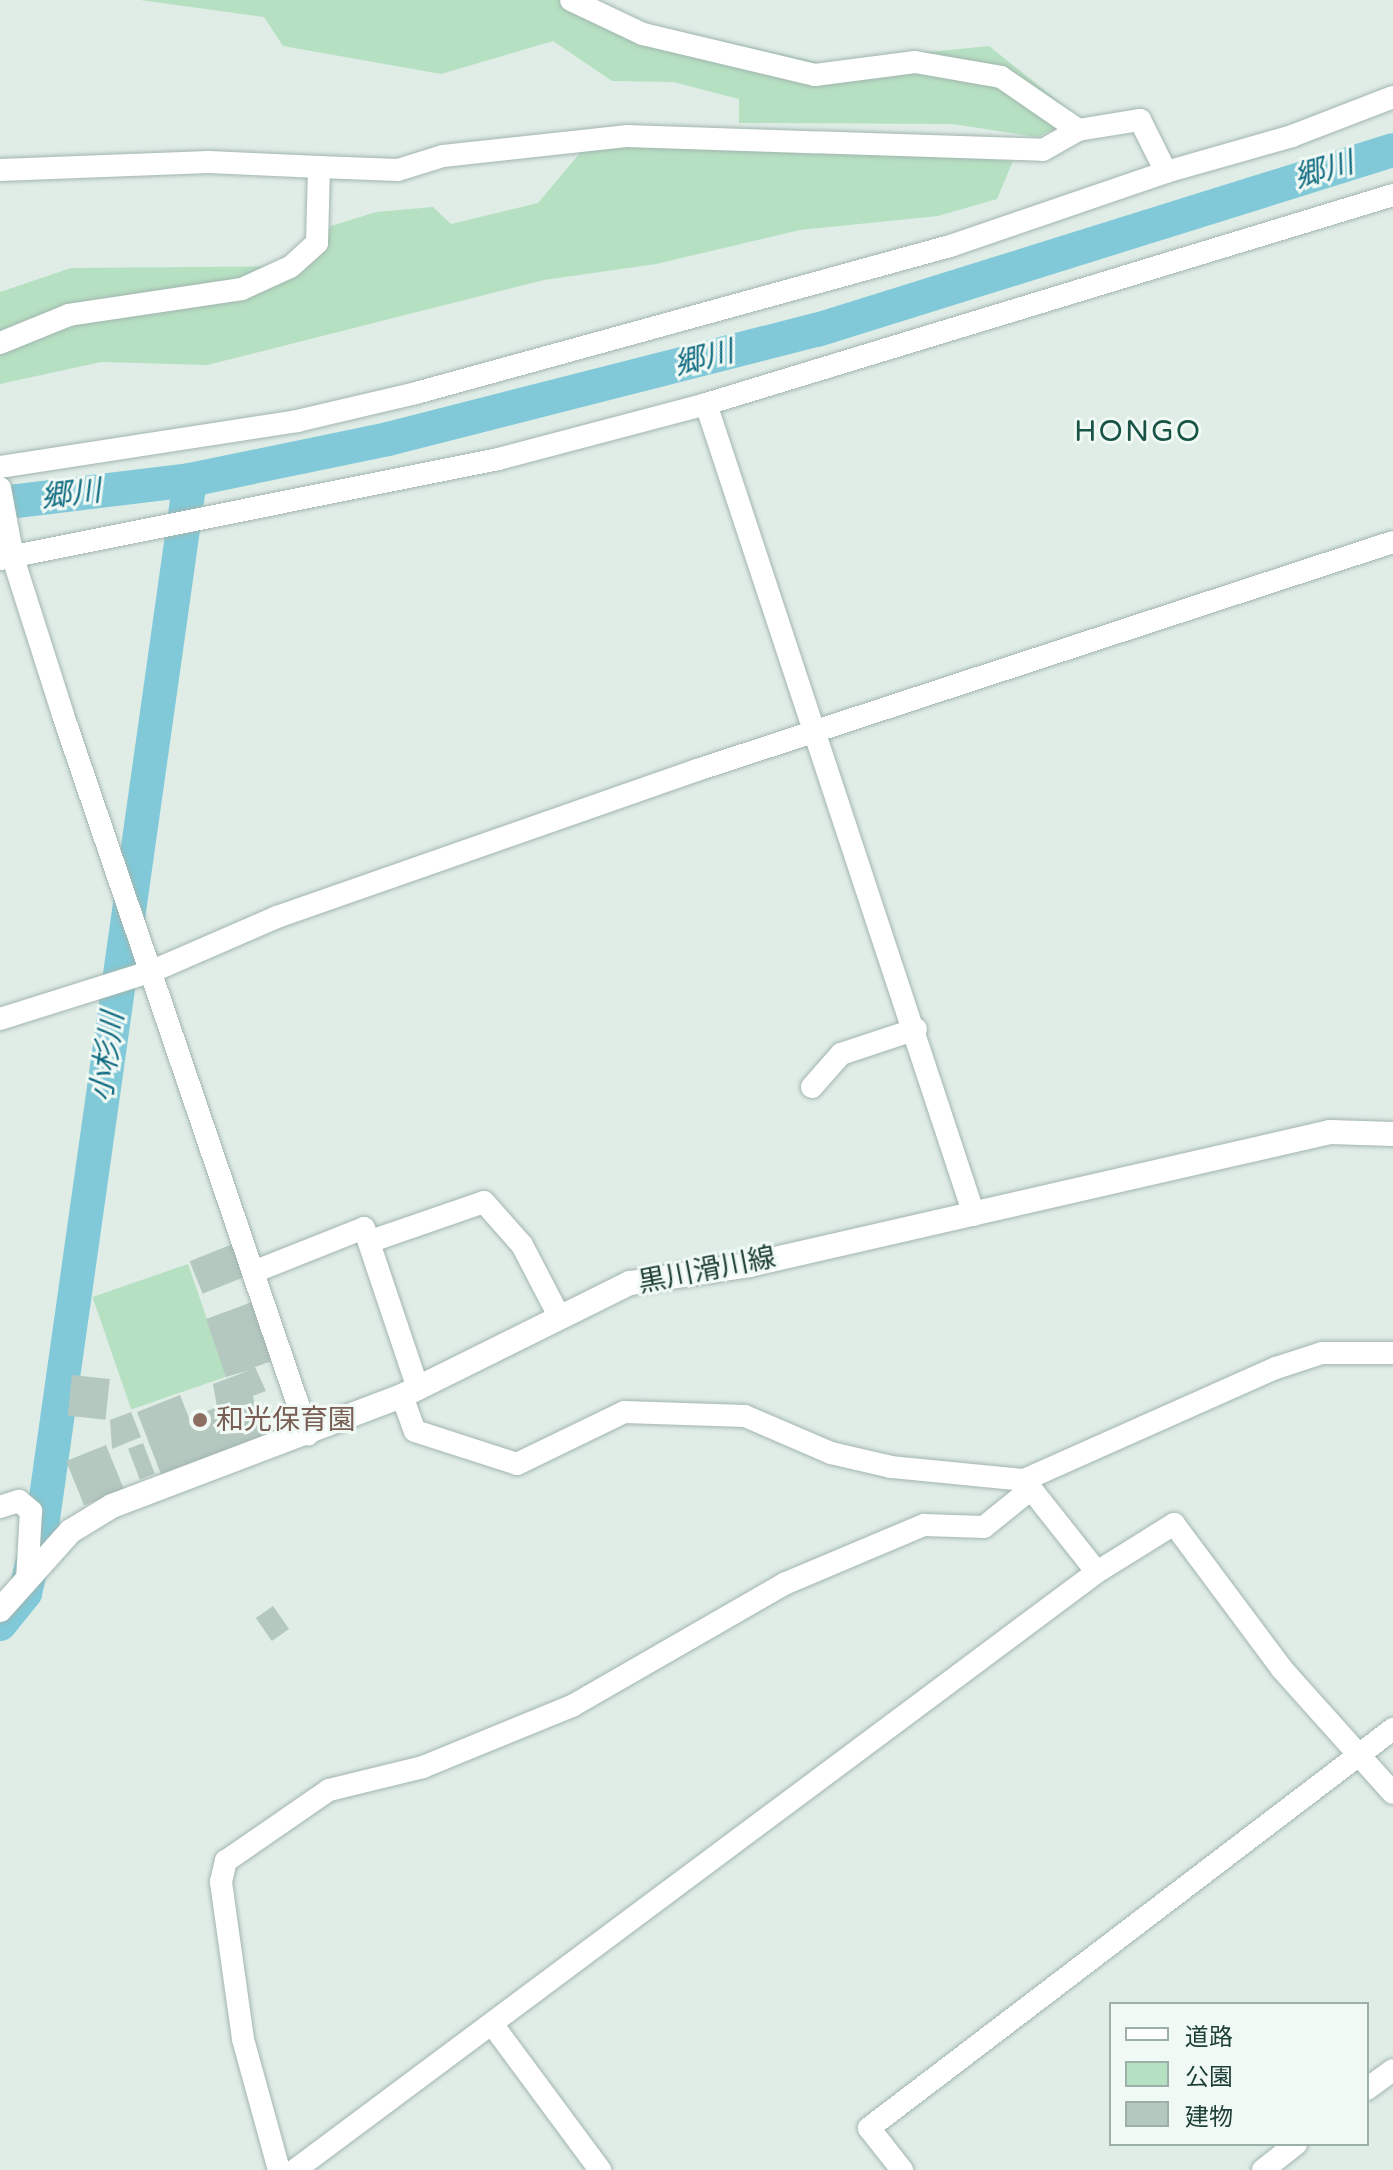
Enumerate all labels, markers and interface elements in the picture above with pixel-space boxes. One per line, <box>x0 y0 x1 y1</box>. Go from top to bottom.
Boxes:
water label: 郷川 <box>1290 145 1358 197</box>
water label: 郷川 <box>671 334 737 384</box>
district label: HONGO <box>1074 414 1202 450</box>
water label: 郷川 <box>39 473 103 517</box>
water label: 小杉川 <box>84 1010 132 1104</box>
street label: 黒川滑川線 <box>635 1240 779 1300</box>
place label: 和光保育園 <box>216 1403 356 1437</box>
marker: 和光保育園 <box>191 1411 209 1429</box>
legend <box>1109 2002 1369 2146</box>
text: 道路 <box>1185 2023 1233 2052</box>
text: 公園 <box>1185 2063 1233 2092</box>
text: 建物 <box>1185 2103 1233 2132</box>

